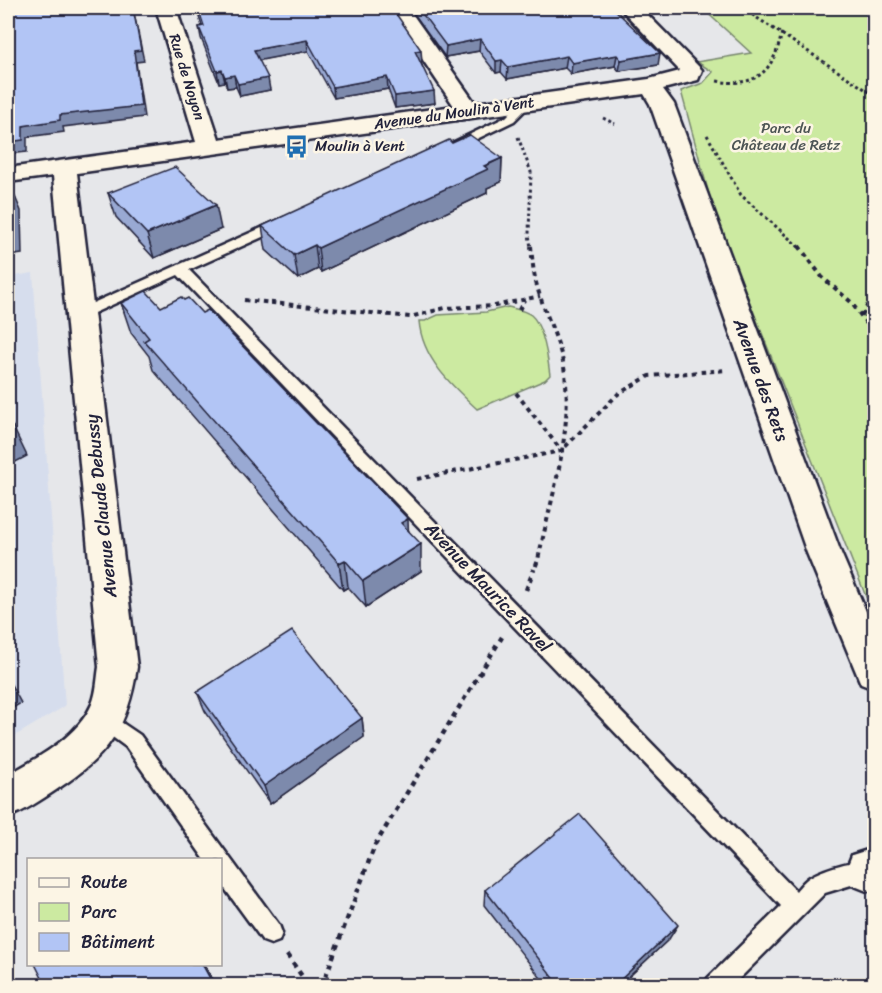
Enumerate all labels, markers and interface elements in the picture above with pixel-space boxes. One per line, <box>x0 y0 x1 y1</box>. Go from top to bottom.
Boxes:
street label: Rue de Noyon <box>162 30 212 124</box>
street label: Avenue du Moulin à Vent <box>371 89 536 137</box>
park label: Parc du Château de Retz <box>732 115 841 158</box>
bus stop icon: Moulin à Vent <box>284 133 310 159</box>
place label: Moulin à Vent <box>315 133 405 159</box>
street label: Avenue des Rets <box>724 313 798 447</box>
street label: Avenue Claude Debussy <box>75 412 127 600</box>
street label: Avenue Maurice Ravel <box>416 513 560 661</box>
legend <box>27 858 222 966</box>
text: Route <box>81 866 128 898</box>
text: Parc <box>81 896 117 928</box>
text: Bâtiment <box>81 926 155 958</box>

